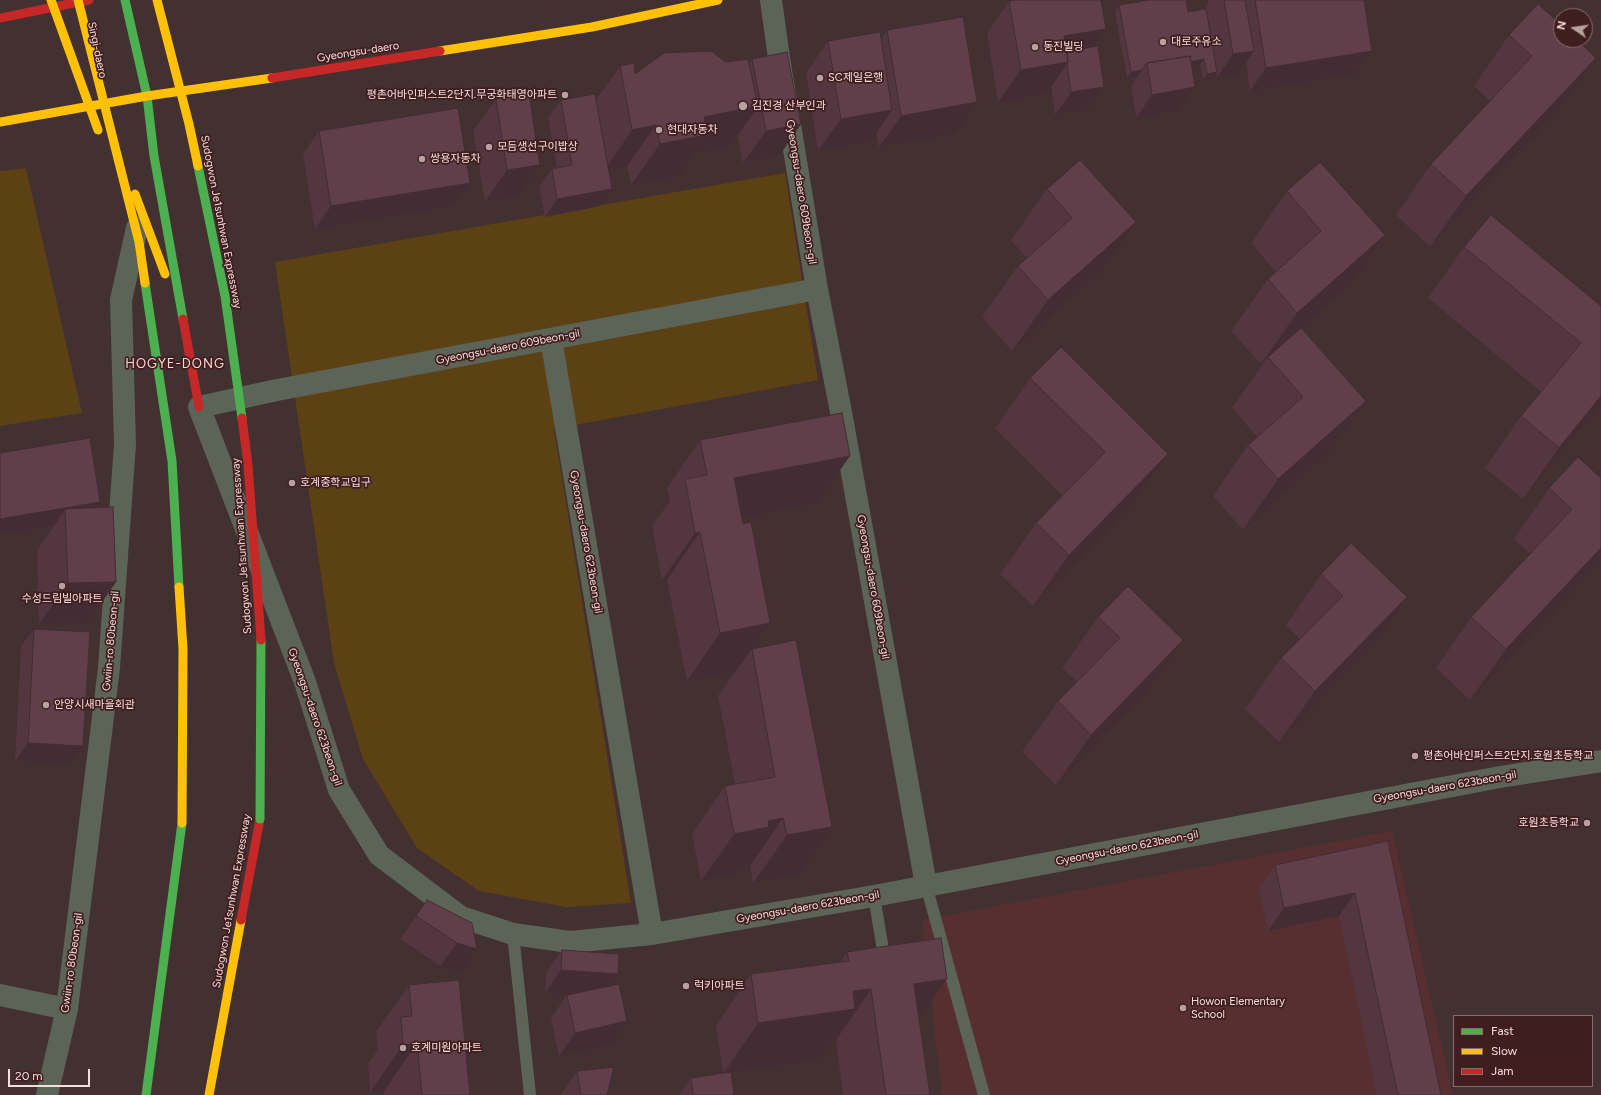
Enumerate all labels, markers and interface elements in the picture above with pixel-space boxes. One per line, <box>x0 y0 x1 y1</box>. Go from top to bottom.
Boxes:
north arrow <box>1553 8 1593 48</box>
text: N <box>1555 20 1569 31</box>
street label: Singi-daero <box>85 21 109 79</box>
place label: 대로주유소 <box>1171 35 1222 49</box>
marker: 대로주유소 <box>1158 37 1168 47</box>
street label: Gyeongsu-daero <box>316 39 400 65</box>
place label: 동진빌딩 <box>1043 40 1083 54</box>
marker: 동진빌딩 <box>1030 42 1040 52</box>
place label: SC제일은행 <box>828 71 883 85</box>
marker: SC제일은행 <box>815 73 825 83</box>
place label: 평촌어바인퍼스트2단지.무궁화태영아파트 <box>366 88 557 102</box>
marker: 평촌어바인퍼스트2단지.무궁화태영아파트 <box>560 90 570 100</box>
place label: 김진경 산부인과 <box>752 99 826 113</box>
marker: 김진경 산부인과 <box>737 100 749 112</box>
street label: Gyeongsu-daero 609beon-gil <box>783 119 819 265</box>
place label: 현대자동차 <box>667 123 718 137</box>
marker: 현대자동차 <box>654 125 664 135</box>
street label: Sudogwon Je1sunhwan Expressway <box>198 134 244 310</box>
place label: 모듬생선구이밥상 <box>497 140 578 154</box>
marker: 모듬생선구이밥상 <box>484 142 494 152</box>
place label: 쌍용자동차 <box>430 152 481 166</box>
marker: 쌍용자동차 <box>417 154 427 164</box>
street label: Gyeongsu-daero 609beon-gil <box>435 327 581 367</box>
district label: HOGYE-DONG <box>125 356 225 372</box>
street label: Sudogwon Je1sunhwan Expressway <box>229 457 255 635</box>
street label: Gyeongsu-daero 623beon-gil <box>567 469 605 615</box>
place label: 호계중학교입구 <box>300 476 371 490</box>
marker: 호계중학교입구 <box>287 478 297 488</box>
street label: Gyeongsu-daero 609beon-gil <box>854 514 892 660</box>
marker: 수성드림빌아파트 <box>57 581 67 591</box>
street label: Gwiin-ro 80beon-gil <box>100 590 122 692</box>
place label: 수성드림빌아파트 <box>22 592 102 606</box>
street label: Gyeongsu-daero 623beon-gil <box>285 646 345 788</box>
place label: 안양시새마을회관 <box>54 698 135 712</box>
marker: 안양시새마을회관 <box>41 700 51 710</box>
place label: 평촌어바인퍼스트2단지.호원초등학교 <box>1423 749 1593 763</box>
marker: 평촌어바인퍼스트2단지.호원초등학교 <box>1410 751 1420 761</box>
street label: Gyeongsu-daero 623beon-gil <box>1372 768 1518 806</box>
street label: Sudogwon Je1sunhwan Expressway <box>210 813 254 989</box>
place label: 호원초등학교 <box>1518 816 1579 830</box>
marker: 호원초등학교 <box>1582 818 1592 828</box>
street label: Gyeongsu-daero 623beon-gil <box>1055 828 1199 868</box>
street label: Gyeongsu-daero 623beon-gil <box>735 888 881 926</box>
street label: Gwiin-ro 80beon-gil <box>58 912 86 1014</box>
place label: 럭키아파트 <box>694 979 745 993</box>
marker: 럭키아파트 <box>681 981 691 991</box>
place label: Howon Elementary School <box>1191 995 1285 1021</box>
marker: Howon Elementary School <box>1178 1003 1188 1013</box>
legend <box>1453 1015 1593 1087</box>
text: Fast <box>1491 1024 1514 1038</box>
place label: 호계미원아파트 <box>411 1041 482 1055</box>
marker: 호계미원아파트 <box>398 1043 408 1053</box>
text: Slow <box>1491 1044 1517 1058</box>
scale bar <box>10 1061 92 1087</box>
text: Jam <box>1491 1064 1514 1078</box>
text: 20 m <box>15 1069 43 1083</box>

